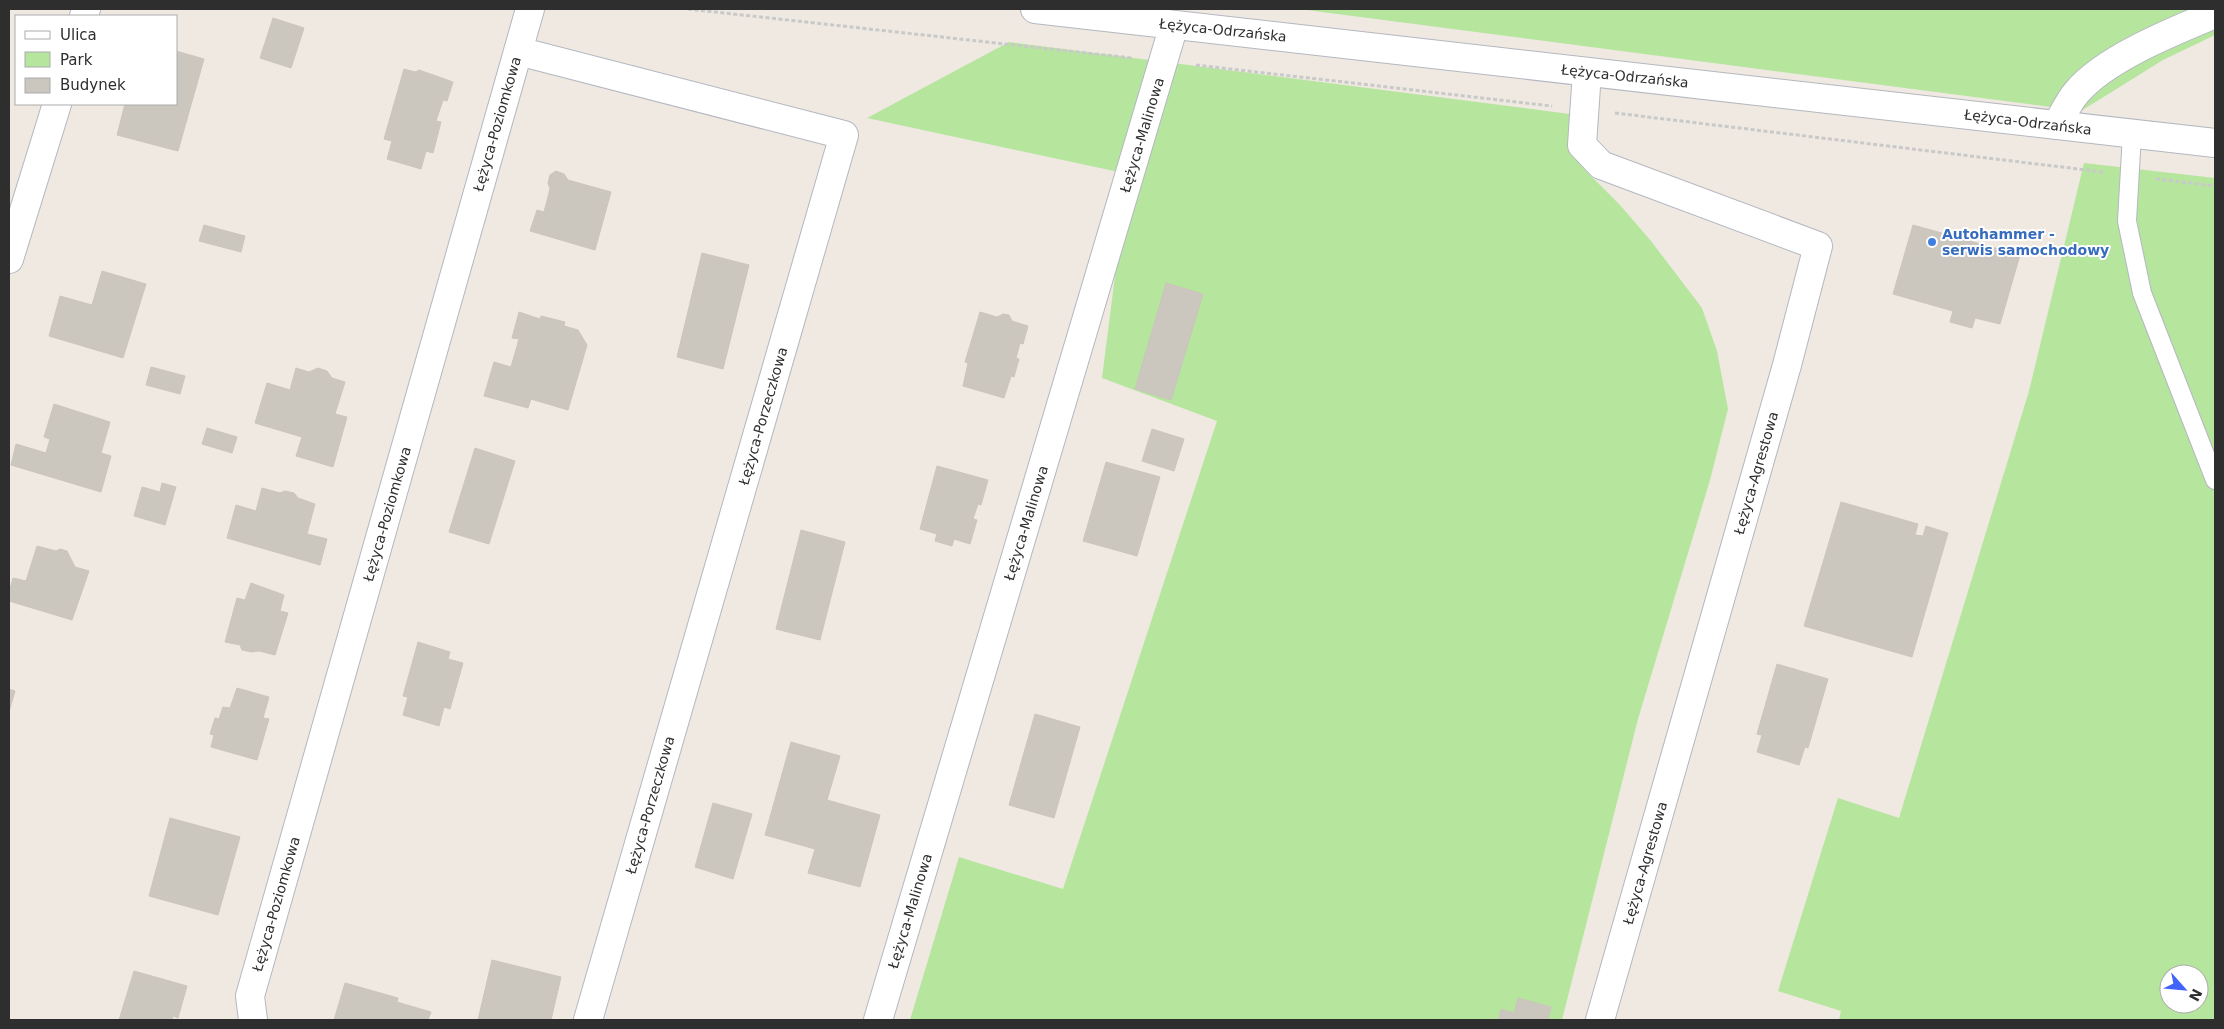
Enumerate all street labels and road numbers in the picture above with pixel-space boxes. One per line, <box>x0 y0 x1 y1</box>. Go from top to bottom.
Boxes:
street label: Łężyca-Odrzańska <box>1158 15 1288 45</box>
street label: Łężyca-Poziomkowa <box>470 55 524 194</box>
street label: Łężyca-Odrzańska <box>1560 61 1690 91</box>
street label: Łężyca-Malinowa <box>1117 76 1167 195</box>
street label: Łężyca-Odrzańska <box>1962 106 2093 138</box>
street label: Łężyca-Porzeczkowa <box>735 345 790 488</box>
street label: Łężyca-Agrestowa <box>1731 410 1781 537</box>
street label: Łężyca-Poziomkowa <box>360 445 414 584</box>
street label: Łężyca-Malinowa <box>1001 464 1051 583</box>
street label: Łężyca-Porzeczkowa <box>622 734 677 877</box>
street label: Łężyca-Agrestowa <box>1620 800 1670 927</box>
street label: Łężyca-Poziomkowa <box>249 835 303 974</box>
street label: Łężyca-Malinowa <box>885 852 935 971</box>

